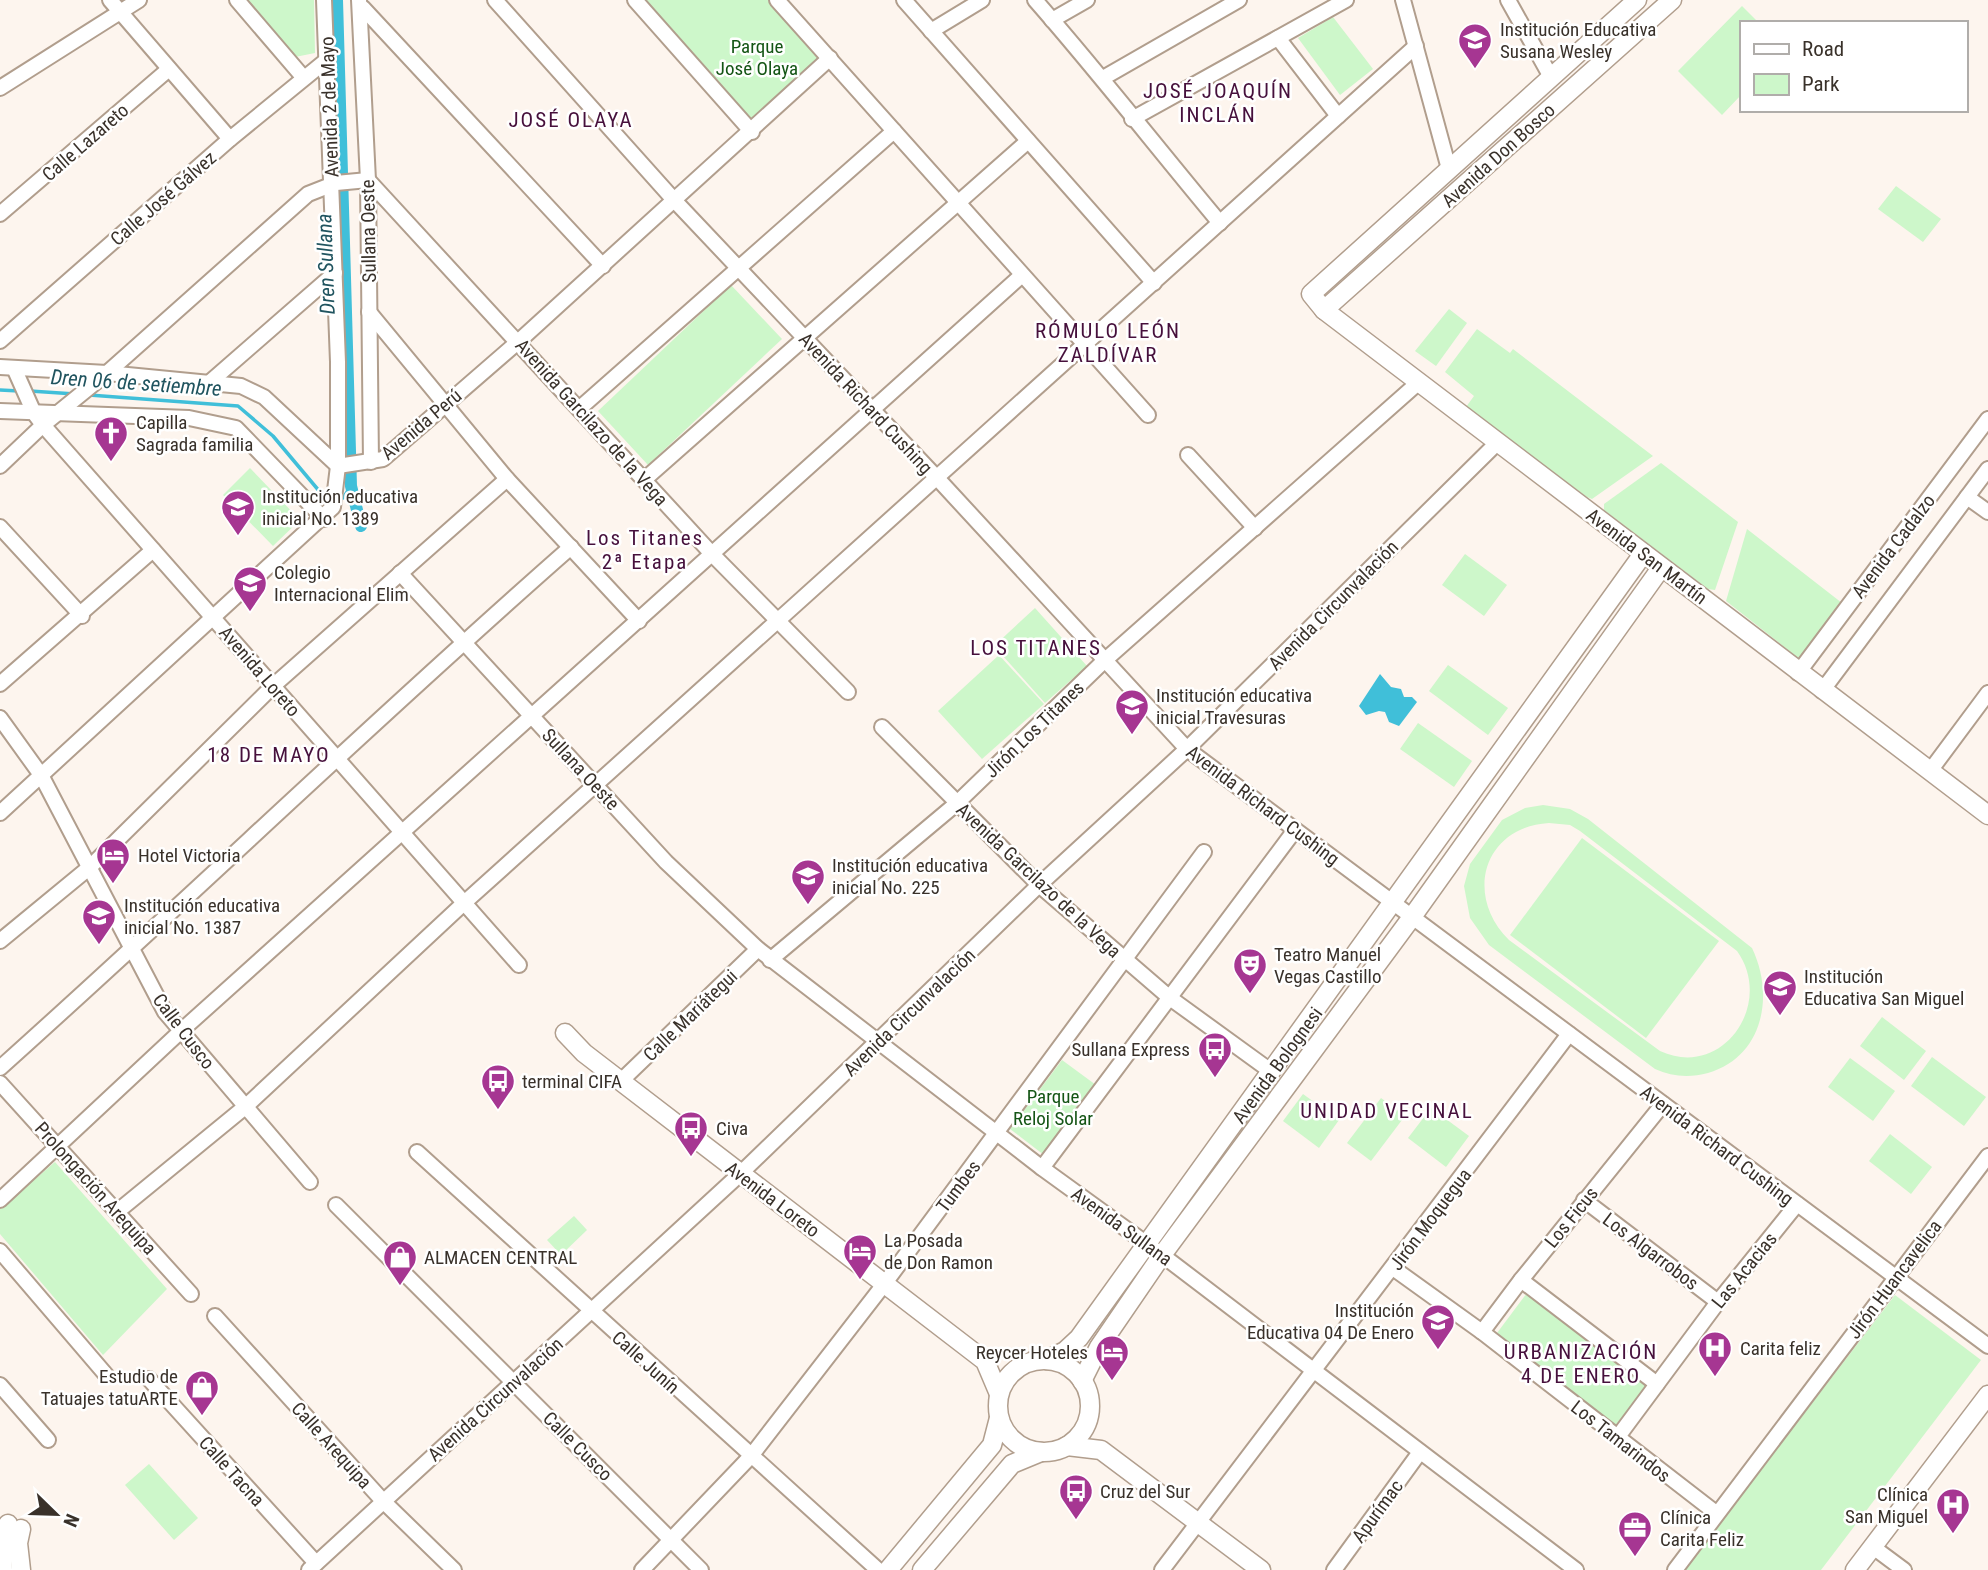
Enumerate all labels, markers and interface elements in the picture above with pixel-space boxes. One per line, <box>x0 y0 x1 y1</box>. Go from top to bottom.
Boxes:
place label: Institución Educativa Susana Wesley <box>1500 18 1656 63</box>
school or university icon: Institución Educativa Susana Wesley <box>1456 21 1494 70</box>
legend <box>1740 21 1967 112</box>
park label: Parque José Olaya <box>716 35 798 80</box>
street label: Avenida 2 de Mayo <box>316 36 343 178</box>
text: Road <box>1802 37 1844 61</box>
text: Park <box>1802 72 1840 96</box>
district label: JOSÉ JOAQUÍN INCLÁN <box>1143 79 1293 127</box>
street label: Avenida Don Bosco <box>1437 98 1560 212</box>
street label: Calle Lazareto <box>37 99 133 186</box>
district label: JOSÉ OLAYA <box>508 108 634 132</box>
street label: Calle José Gálvez <box>106 146 221 251</box>
street label: Sullana Oeste <box>356 179 381 283</box>
water label: Dren Sullana <box>312 213 340 315</box>
district label: RÓMULO LEÓN ZALDÍVAR <box>1035 319 1181 367</box>
street label: Avenida Richard Cushing <box>794 328 937 479</box>
street label: Avenida Garcilazo de la Vega <box>511 334 673 511</box>
water label: Dren 06 de setiembre <box>50 365 222 401</box>
street label: Avenida Perú <box>376 384 466 465</box>
place label: Capilla Sagrada familia <box>136 411 253 456</box>
church icon: Capilla Sagrada familia <box>92 414 130 463</box>
place label: Institución educativa inicial No. 1389 <box>262 485 418 530</box>
school or university icon: Institución educativa inicial No. 1389 <box>219 488 257 537</box>
street label: Avenida Cadalzo <box>1847 490 1940 603</box>
street label: Avenida San Martín <box>1582 503 1712 609</box>
district label: Los Titanes 2ª Etapa <box>586 526 704 574</box>
street label: Avenida Circunvalación <box>1264 536 1403 675</box>
place label: Colegio Internacional Elim <box>274 561 409 606</box>
school or university icon: Colegio Internacional Elim <box>231 564 269 613</box>
street label: Avenida Loreto <box>214 622 305 721</box>
district label: LOS TITANES <box>970 636 1102 660</box>
street label: Jirón Los Titanes <box>980 676 1089 783</box>
place label: Institución educativa inicial Travesuras <box>1156 684 1312 729</box>
school or university icon: Institución educativa inicial Travesuras <box>1113 687 1151 736</box>
street label: Sullana Oeste <box>537 724 624 815</box>
street label: Avenida Richard Cushing <box>1182 740 1344 870</box>
district label: 18 DE MAYO <box>207 743 331 767</box>
street label: Avenida Garcilazo de la Vega <box>952 798 1126 963</box>
hotel icon: Hotel Victoria <box>94 836 132 885</box>
place label: Hotel Victoria <box>138 844 241 867</box>
place label: Institución educativa inicial No. 225 <box>832 854 988 899</box>
school or university icon: Institución educativa inicial No. 225 <box>789 857 827 906</box>
place label: Institución educativa inicial No. 1387 <box>124 894 280 939</box>
school or university icon: Institución educativa inicial No. 1387 <box>80 897 118 946</box>
place label: Teatro Manuel Vegas Castillo <box>1274 943 1381 988</box>
street label: Avenida Circunvalación <box>839 944 980 1081</box>
theatre icon: Teatro Manuel Vegas Castillo <box>1231 946 1269 995</box>
street label: Calle Mariátegui <box>638 965 742 1066</box>
place label: Institución Educativa San Miguel <box>1804 965 1964 1010</box>
school or university icon: Institución Educativa San Miguel <box>1761 968 1799 1017</box>
street label: Calle Cusco <box>148 989 220 1074</box>
street label: Avenida Bolognesi <box>1227 1003 1327 1128</box>
bus stop icon: Sullana Express <box>1196 1030 1234 1079</box>
place label: Sullana Express <box>1071 1038 1190 1061</box>
bus stop icon: terminal CIFA <box>479 1062 517 1111</box>
place label: terminal CIFA <box>522 1070 622 1093</box>
street label: Avenida Richard Cushing <box>1636 1080 1798 1210</box>
park label: Parque Reloj Solar <box>1013 1085 1093 1130</box>
district label: UNIDAD VECINAL <box>1300 1099 1474 1123</box>
bus stop icon: Civa <box>672 1109 710 1158</box>
street label: Prolongación Arequipa <box>30 1117 161 1259</box>
place label: Civa <box>716 1117 748 1140</box>
street label: Tumbes <box>931 1156 985 1217</box>
street label: Avenida Loreto <box>721 1157 824 1242</box>
street label: Jirón Moquegua <box>1385 1164 1476 1275</box>
street label: Avenida Sullana <box>1067 1182 1177 1271</box>
street label: Los Ficus <box>1540 1182 1603 1252</box>
street label: Los Algarrobos <box>1598 1208 1703 1295</box>
street label: Jirón Huancavelica <box>1842 1215 1947 1343</box>
street label: Las Acacias <box>1707 1228 1782 1313</box>
place label: La Posada de Don Ramon <box>884 1229 993 1274</box>
hotel icon: La Posada de Don Ramon <box>841 1232 879 1281</box>
shop icon: ALMACEN CENTRAL <box>381 1238 419 1287</box>
place label: ALMACEN CENTRAL <box>424 1246 577 1269</box>
place label: Institución Educativa 04 De Enero <box>1247 1299 1414 1344</box>
school or university icon: Institución Educativa 04 De Enero <box>1419 1302 1457 1351</box>
street label: Calle Junín <box>607 1326 684 1399</box>
hospital icon: Carita feliz <box>1696 1329 1734 1378</box>
street label: Avenida Circunvalación <box>423 1333 568 1466</box>
hotel icon: Reycer Hoteles <box>1093 1333 1131 1382</box>
place label: Carita feliz <box>1740 1337 1821 1360</box>
district label: URBANIZACIÓN 4 DE ENERO <box>1504 1340 1658 1388</box>
place label: Reycer Hoteles <box>976 1341 1088 1364</box>
place label: Estudio de Tatuajes tatuARTE <box>41 1365 178 1410</box>
shop icon: Estudio de Tatuajes tatuARTE <box>183 1368 221 1417</box>
street label: Los Tamarindos <box>1567 1396 1675 1487</box>
street label: Calle Arequipa <box>287 1397 377 1493</box>
street label: Calle Cusco <box>538 1407 617 1486</box>
street label: Calle Tacna <box>194 1431 269 1511</box>
bus stop icon: Cruz del Sur <box>1057 1472 1095 1521</box>
street label: Apurímac <box>1347 1475 1408 1547</box>
north arrow <box>21 1479 91 1549</box>
place label: Cruz del Sur <box>1100 1480 1191 1503</box>
place label: Clínica San Miguel <box>1845 1483 1928 1528</box>
hospital icon: Clínica San Miguel <box>1934 1486 1972 1535</box>
place label: Clínica Carita Feliz <box>1660 1506 1744 1551</box>
office icon: Clínica Carita Feliz <box>1616 1509 1654 1558</box>
text: N <box>58 1511 84 1530</box>

